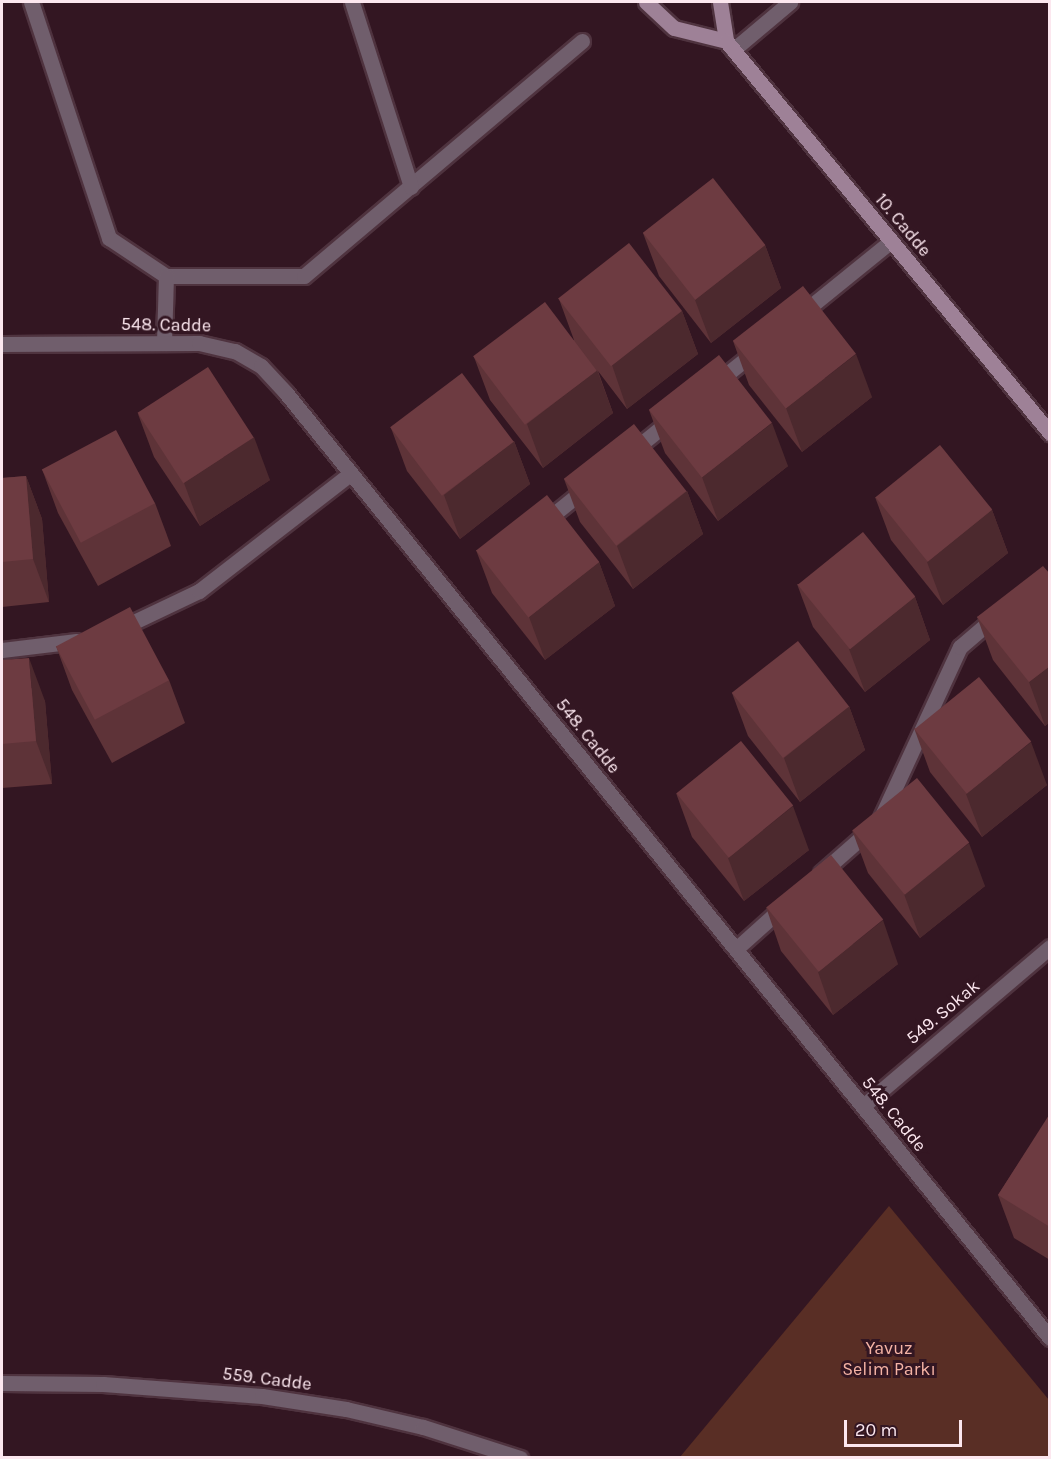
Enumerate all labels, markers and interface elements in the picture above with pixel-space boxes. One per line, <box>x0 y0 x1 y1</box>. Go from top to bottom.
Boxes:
street label: 10. Cadde <box>870 189 936 261</box>
street label: 548. Cadde <box>121 313 211 337</box>
street label: 548. Cadde <box>551 694 625 778</box>
street label: 549. Sokak <box>902 975 984 1049</box>
street label: 548. Cadde <box>857 1072 931 1156</box>
park label: Yavuz Selim Parkı <box>842 1338 936 1380</box>
street label: 559. Cadde <box>221 1363 313 1395</box>
scale bar <box>847 1408 966 1446</box>
text: 20 m <box>855 1419 897 1441</box>

